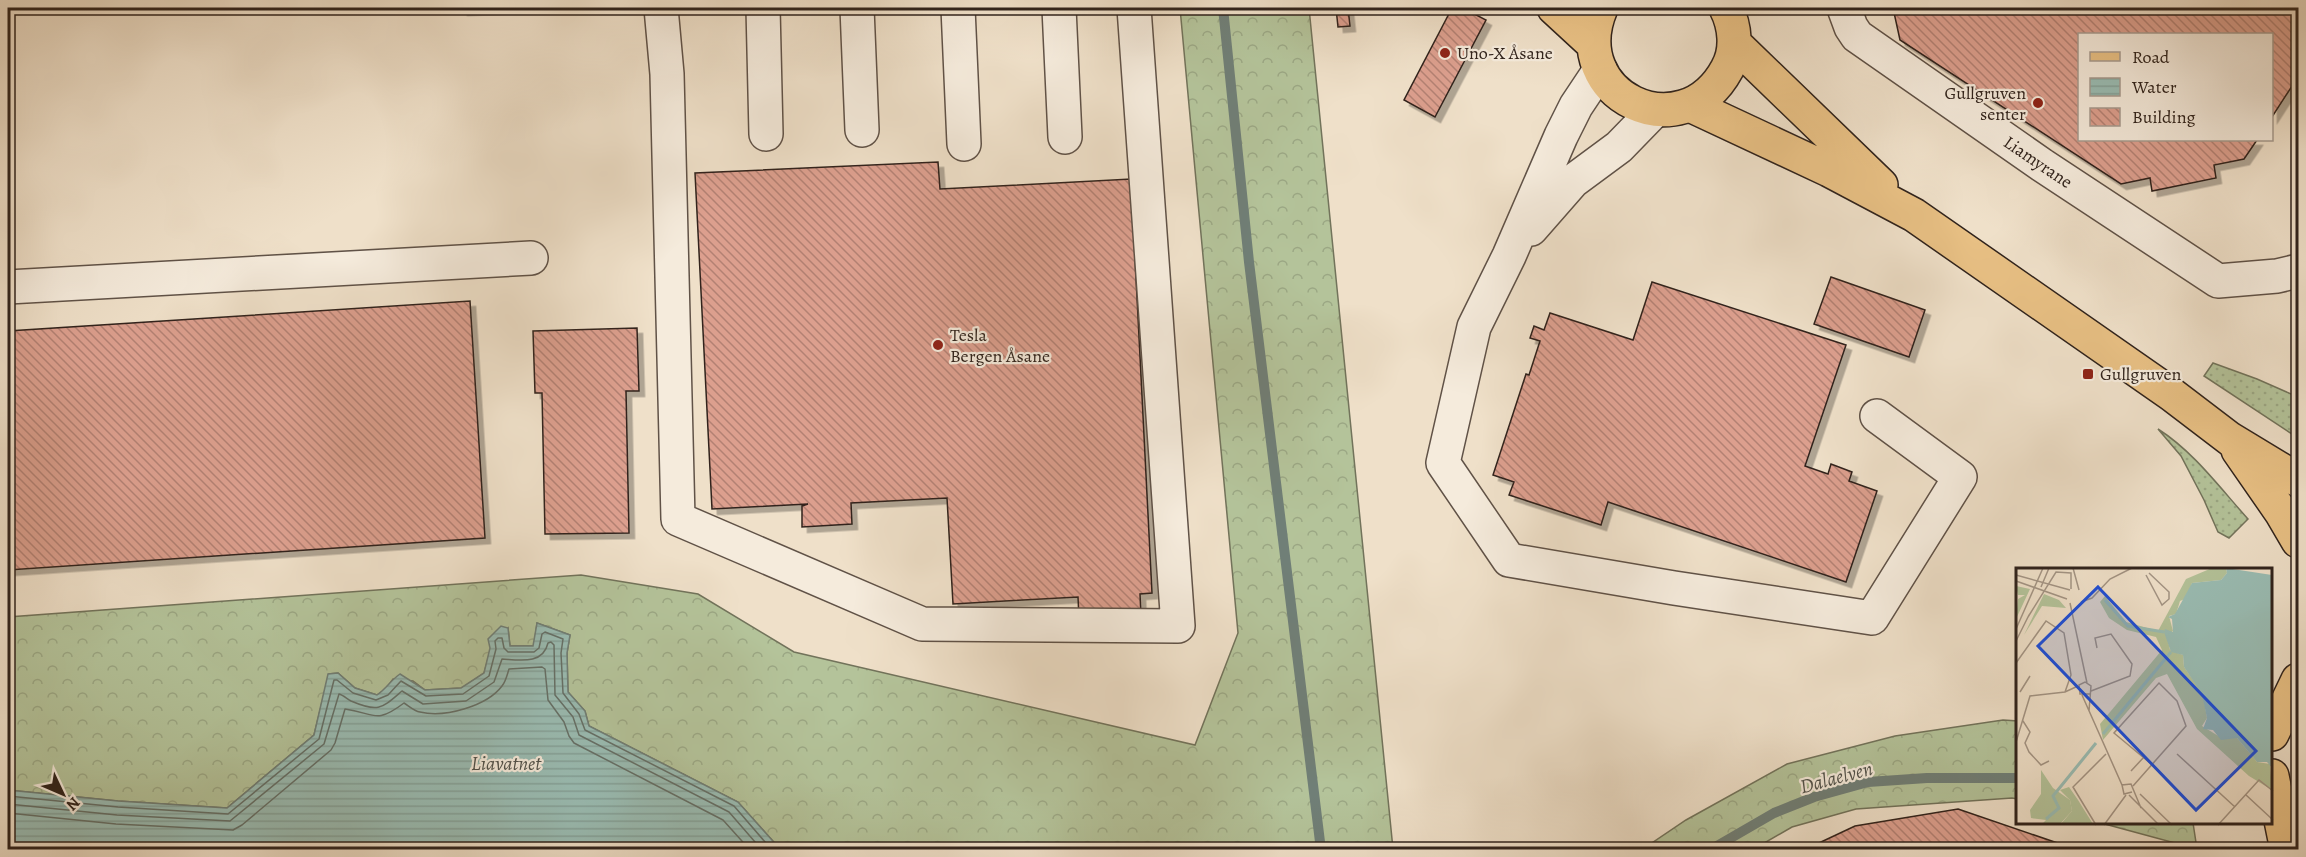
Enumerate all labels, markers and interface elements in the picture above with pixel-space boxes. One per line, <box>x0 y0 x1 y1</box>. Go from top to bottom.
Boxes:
legend <box>2078 33 2273 141</box>
place label: Uno-X Åsane <box>1457 41 1553 65</box>
text: Road <box>2132 45 2170 69</box>
marker: Uno-X Åsane <box>1438 46 1452 60</box>
text: Water <box>2131 75 2177 99</box>
place label: Gullgruven senter <box>1945 81 2026 126</box>
marker: Gullgruven senter <box>2031 96 2045 110</box>
text: Building <box>2132 105 2196 129</box>
street label: Liamyrane <box>1999 130 2077 194</box>
place label: Tesla Bergen Åsane <box>950 323 1050 368</box>
marker: Tesla Bergen Åsane <box>931 338 945 352</box>
place label: Gullgruven <box>2100 362 2182 386</box>
marker: Gullgruven <box>2081 367 2095 381</box>
inset map <box>2016 568 2273 824</box>
water label: Liavatnet <box>471 750 542 777</box>
water label: Dalaelven <box>1797 755 1876 800</box>
north arrow <box>33 764 93 824</box>
text: N <box>61 792 85 816</box>

